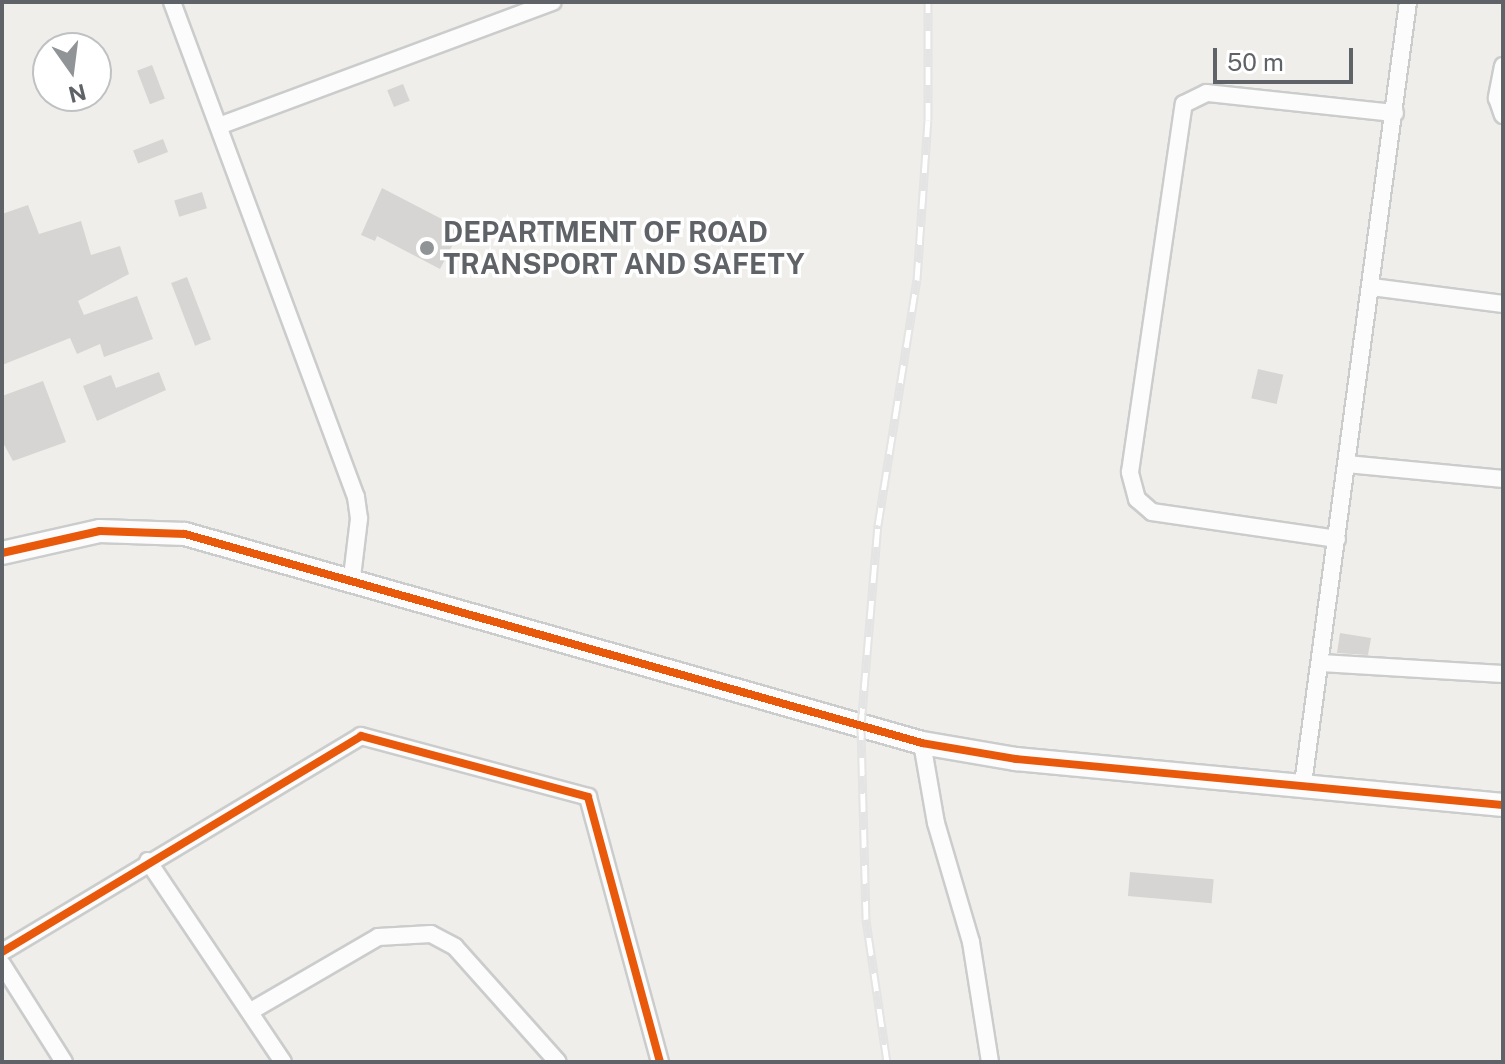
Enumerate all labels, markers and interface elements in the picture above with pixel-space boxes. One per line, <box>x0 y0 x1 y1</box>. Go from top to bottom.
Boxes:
north arrow <box>32 32 112 112</box>
scale bar <box>1217 32 1357 82</box>
text: 50 m <box>1227 48 1284 76</box>
text: N <box>66 79 89 108</box>
place label: DEPARTMENT OF ROAD TRANSPORT AND SAFETY <box>443 215 805 281</box>
marker: DEPARTMENT OF ROAD TRANSPORT AND SAFETY <box>418 239 436 257</box>

